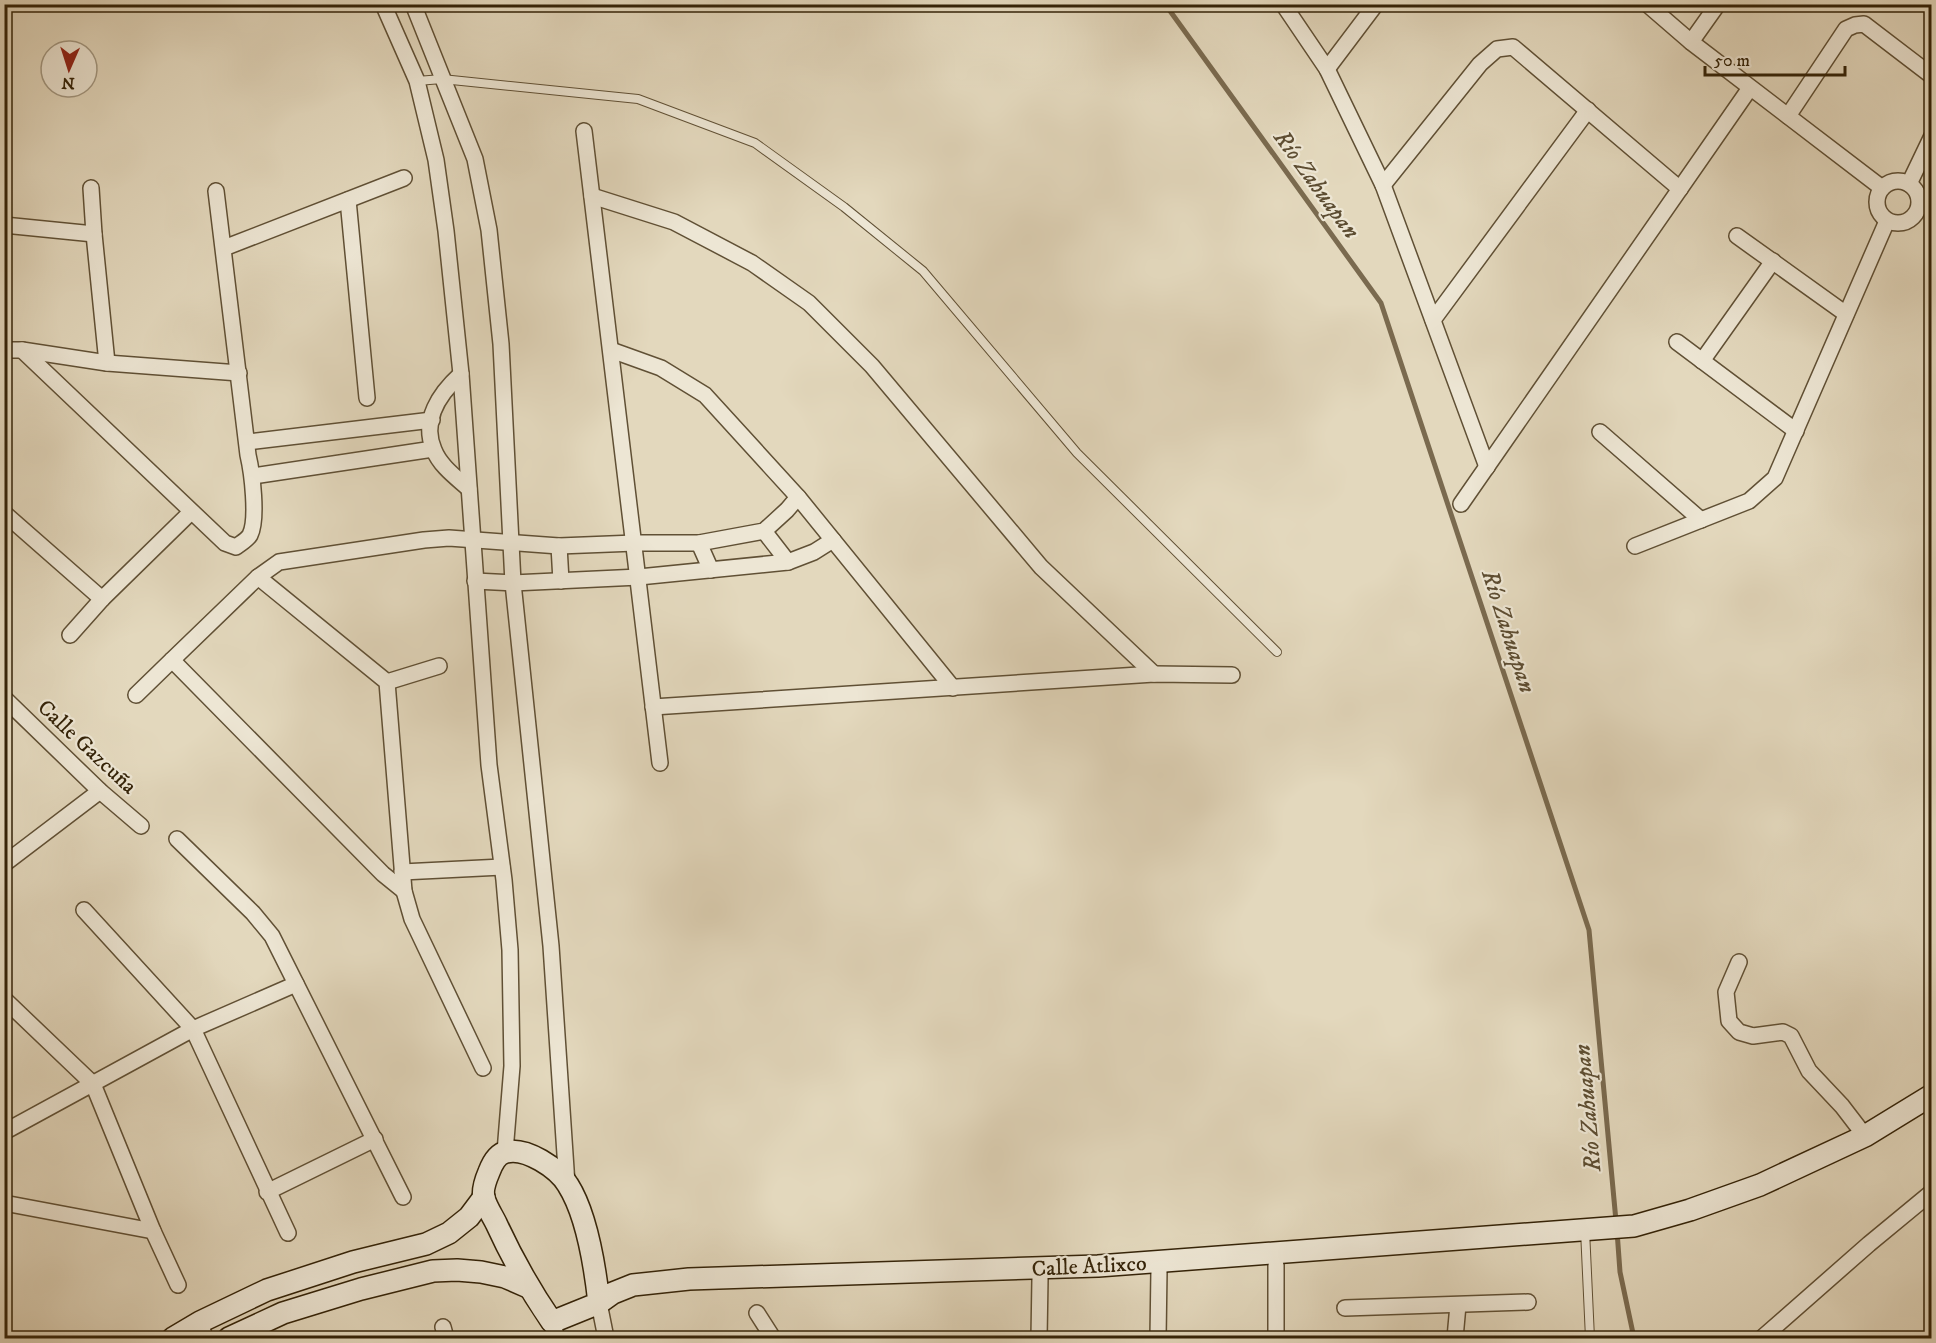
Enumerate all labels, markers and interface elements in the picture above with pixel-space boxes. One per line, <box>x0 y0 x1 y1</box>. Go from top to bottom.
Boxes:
north arrow <box>39 39 99 99</box>
scale bar <box>1705 39 1844 77</box>
text: 50 m <box>1714 50 1750 72</box>
text: N <box>61 73 75 93</box>
water label: Río Zahuapan <box>1266 123 1366 245</box>
water label: Río Zahuapan <box>1474 565 1542 697</box>
street label: Calle Gazcuña <box>32 694 143 800</box>
water label: Río Zahuapan <box>1567 1043 1609 1174</box>
street label: Calle Atlixco <box>1031 1250 1147 1283</box>

